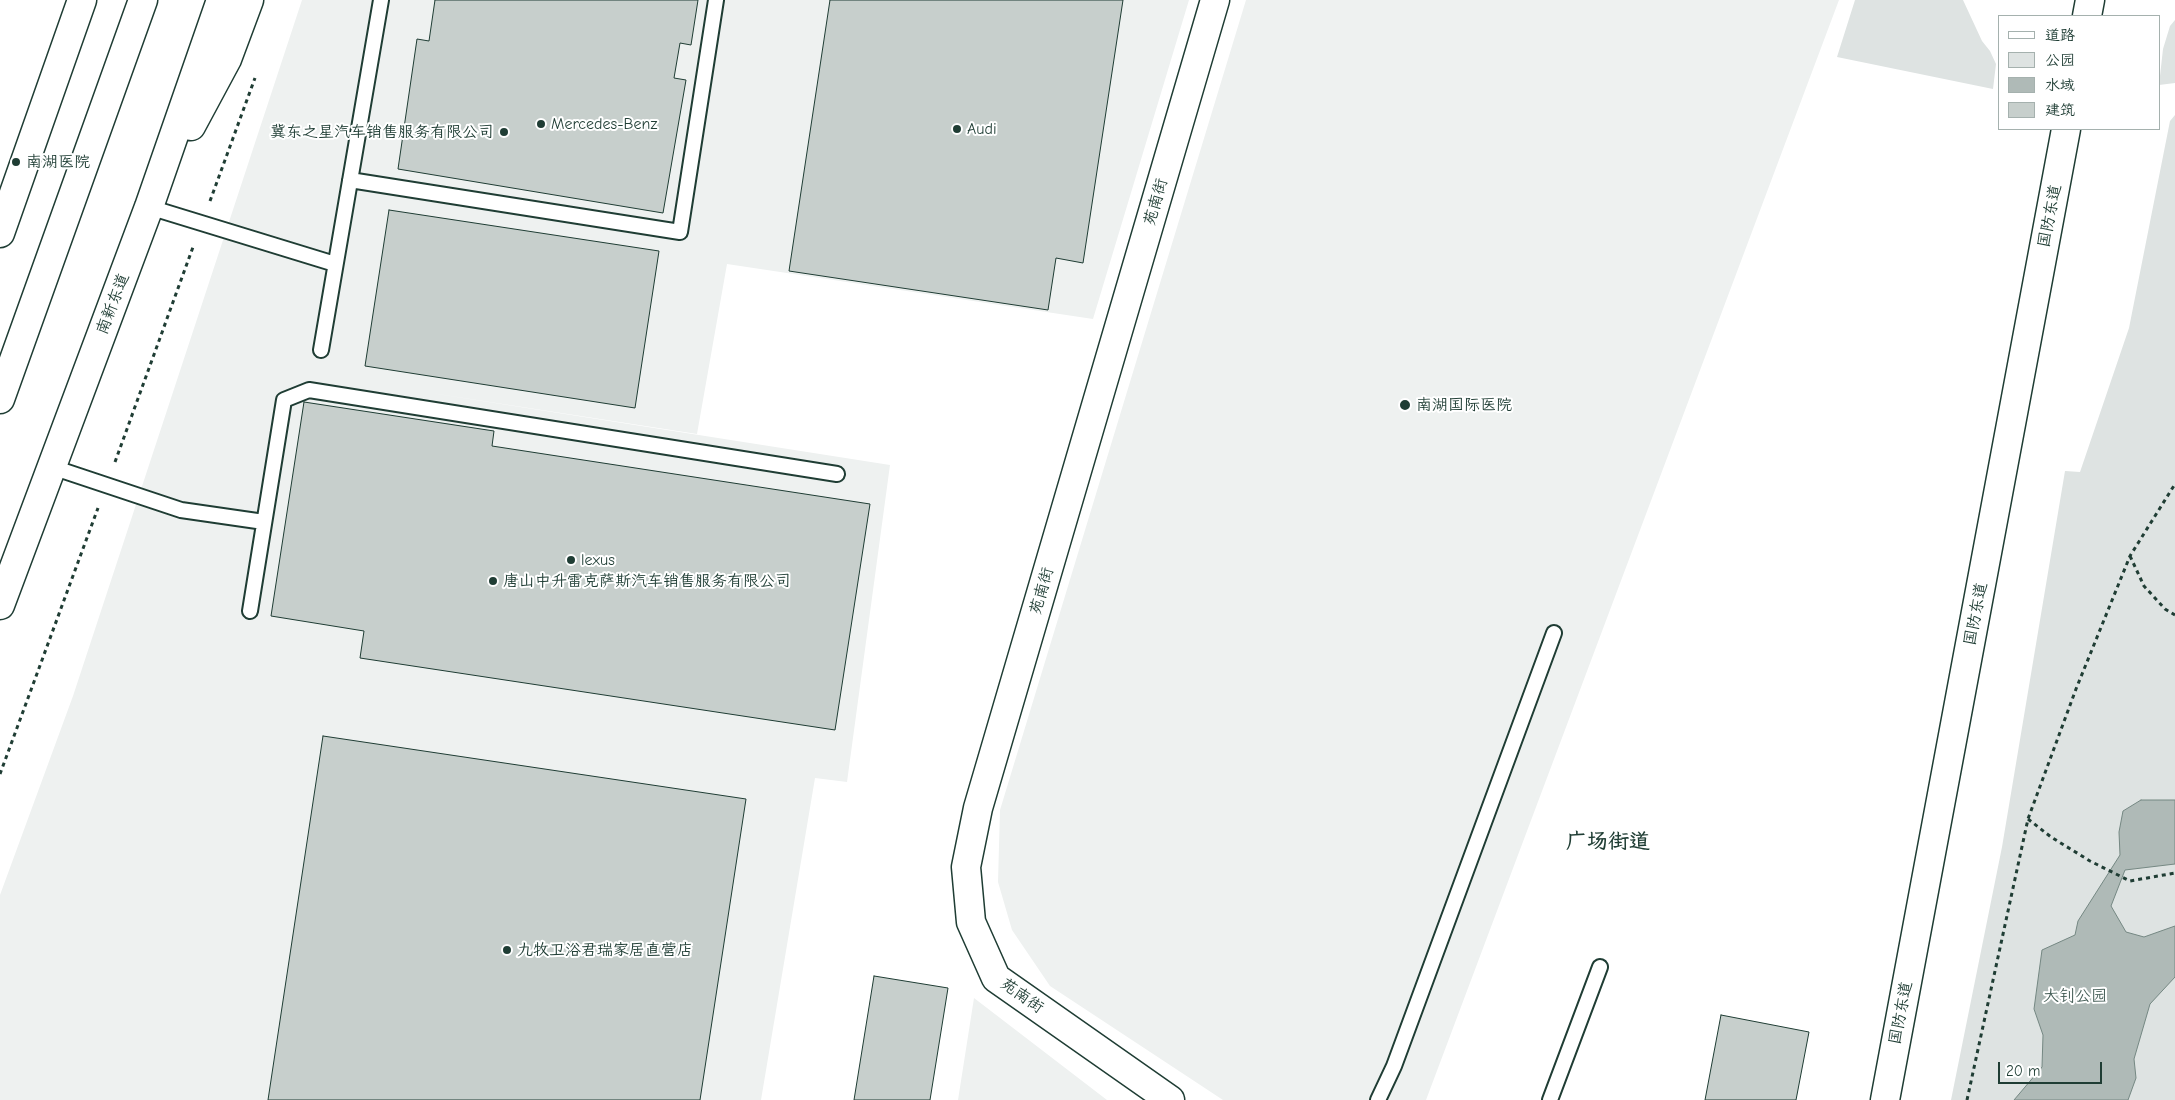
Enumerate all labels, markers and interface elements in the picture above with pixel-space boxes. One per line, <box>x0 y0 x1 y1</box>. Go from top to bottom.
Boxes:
legend <box>1998 15 2160 130</box>
text: 道路 <box>2045 26 2075 44</box>
text: 公园 <box>2045 51 2075 69</box>
text: 水域 <box>2045 76 2075 94</box>
text: 建筑 <box>2045 101 2075 119</box>
place label: Mercedes-Benz <box>551 114 657 134</box>
marker: Mercedes-Benz <box>535 118 547 130</box>
place label: Audi <box>967 119 997 139</box>
place label: 冀东之星汽车销售服务有限公司 <box>270 122 494 142</box>
marker: Audi <box>951 123 963 135</box>
marker: 冀东之星汽车销售服务有限公司 <box>498 126 510 138</box>
place label: 南湖医院 <box>26 152 90 172</box>
marker: 南湖医院 <box>10 156 22 168</box>
street label: 苑南街 <box>1140 176 1172 228</box>
street label: 国防东道 <box>2034 183 2066 249</box>
street label: 南新东道 <box>93 271 133 337</box>
place label: 南湖国际医院 <box>1416 395 1512 415</box>
marker: 南湖国际医院 <box>1398 398 1412 412</box>
place label: lexus <box>581 550 615 570</box>
marker: lexus <box>565 554 577 566</box>
street label: 苑南街 <box>1026 565 1058 617</box>
place label: 唐山中升雷克萨斯汽车销售服务有限公司 <box>503 571 791 591</box>
marker: 唐山中升雷克萨斯汽车销售服务有限公司 <box>487 575 499 587</box>
street label: 国防东道 <box>1960 581 1992 647</box>
district label: 广场街道 <box>1566 829 1650 855</box>
place label: 九牧卫浴君瑞家居直营店 <box>517 940 693 960</box>
marker: 九牧卫浴君瑞家居直营店 <box>501 944 513 956</box>
street label: 苑南街 <box>997 974 1047 1018</box>
street label: 国防东道 <box>1885 980 1917 1046</box>
park label: 大钊公园 <box>2043 986 2107 1006</box>
scale bar <box>2000 1052 2104 1084</box>
text: 20 m <box>2006 1062 2040 1080</box>

